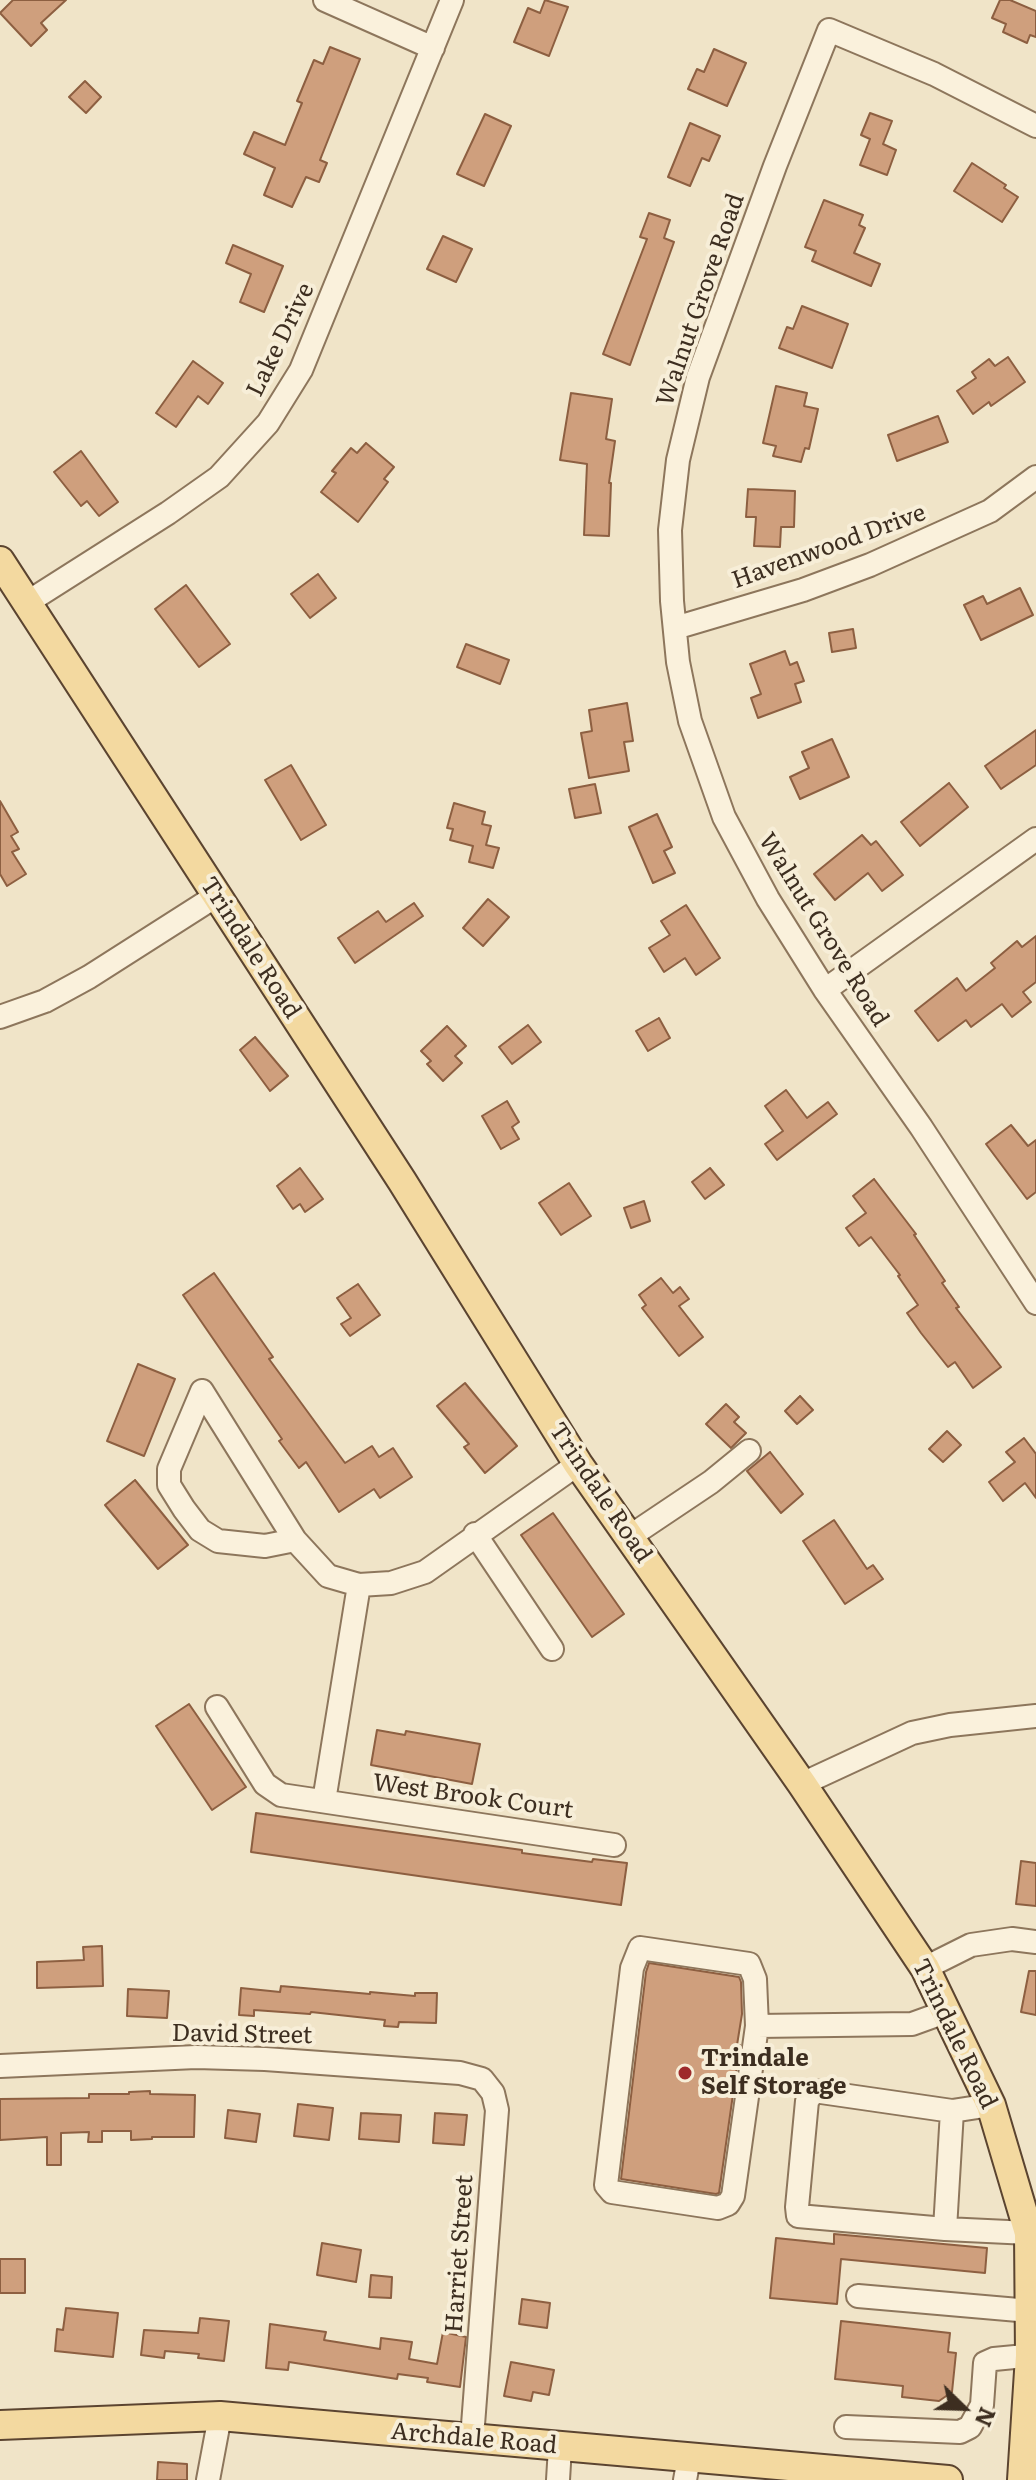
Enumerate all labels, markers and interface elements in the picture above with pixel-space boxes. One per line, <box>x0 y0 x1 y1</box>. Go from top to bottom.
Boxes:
street label: Walnut Grove Road <box>651 190 751 410</box>
street label: Lake Drive <box>241 278 321 402</box>
street label: Havenwood Drive <box>728 499 930 595</box>
street label: Walnut Grove Road <box>752 828 894 1032</box>
street label: Trindale Road <box>194 872 306 1024</box>
street label: Trindale Road <box>542 1417 658 1569</box>
street label: West Brook Court <box>371 1769 575 1825</box>
street label: Trindale Road <box>905 1954 1003 2114</box>
street label: David Street <box>171 2019 313 2051</box>
place label: Trindale Self Storage <box>701 2045 847 2101</box>
marker: Trindale Self Storage <box>676 2064 694 2082</box>
street label: Harriet Street <box>440 2174 480 2334</box>
north arrow <box>924 2368 1004 2448</box>
text: N <box>968 2403 1005 2433</box>
street label: Archdale Road <box>390 2417 558 2461</box>

